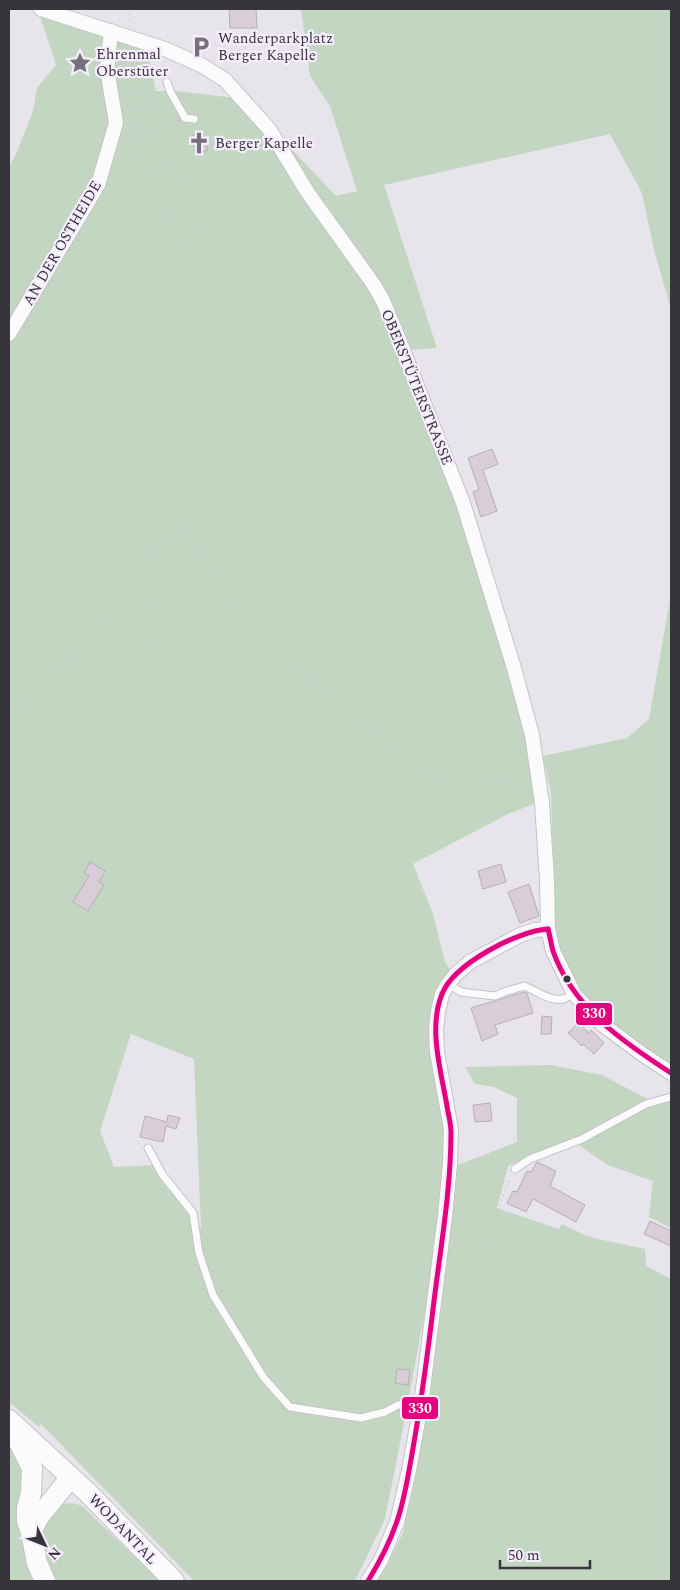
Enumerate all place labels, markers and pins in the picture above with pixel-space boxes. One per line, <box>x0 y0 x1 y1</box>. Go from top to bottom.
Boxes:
place label: Wanderparkplatz Berger Kapelle <box>218 27 333 67</box>
parking icon: Wanderparkplatz Berger Kapelle <box>188 34 214 60</box>
place label: Ehrenmal Oberstüter <box>96 43 168 83</box>
place icon: Ehrenmal Oberstüter <box>67 50 93 76</box>
church icon: Berger Kapelle <box>186 130 212 156</box>
place label: Berger Kapelle <box>215 132 313 155</box>
unlabelled marker <box>562 974 572 984</box>

